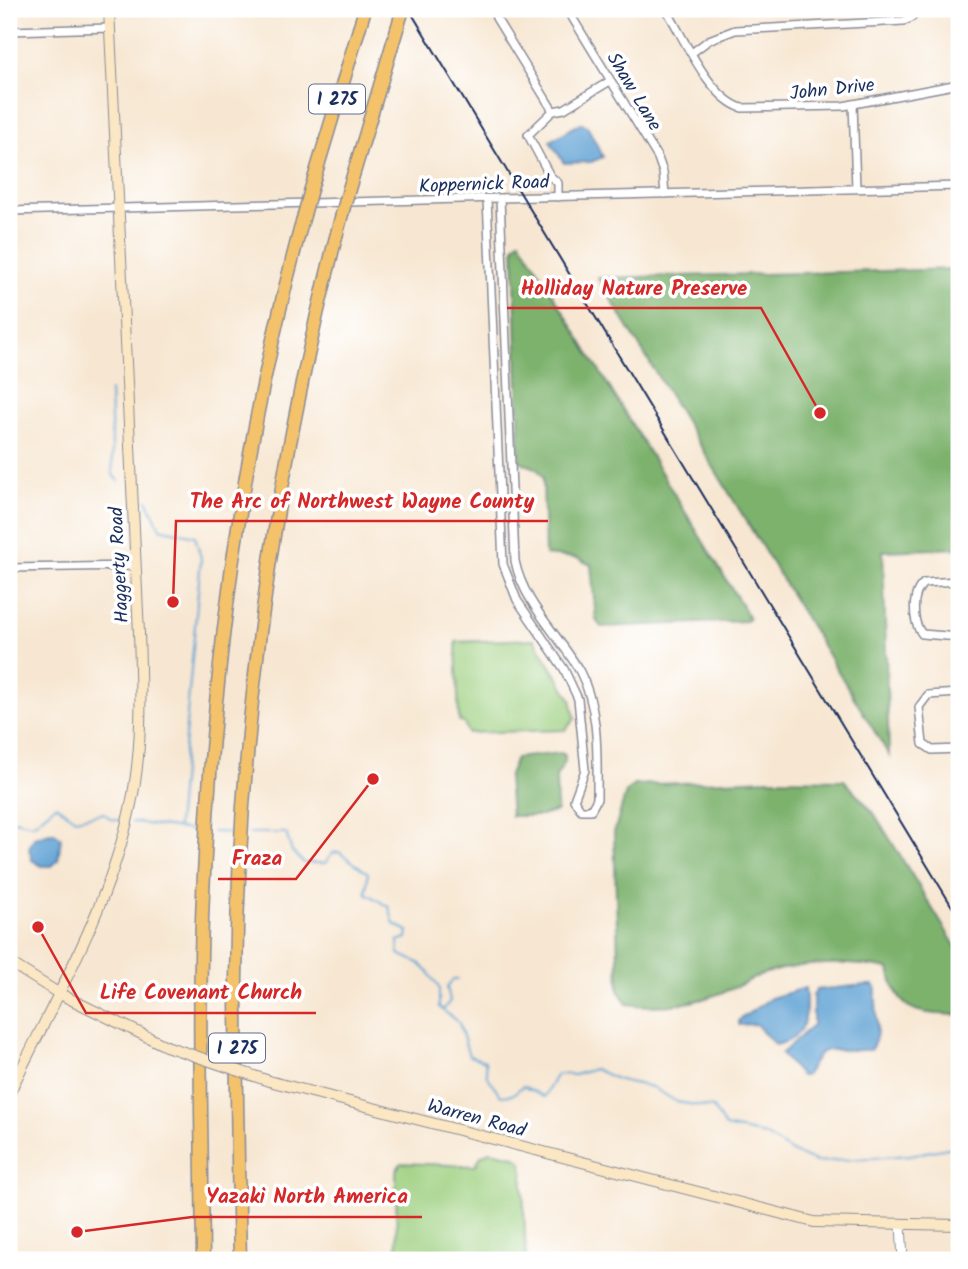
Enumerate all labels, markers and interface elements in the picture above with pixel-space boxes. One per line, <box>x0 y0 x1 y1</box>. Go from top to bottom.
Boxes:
street label: Shaw Lane <box>598 47 669 138</box>
street label: John Drive <box>788 71 877 109</box>
road number: I 275 <box>309 84 365 114</box>
street label: Koppernick Road <box>418 168 550 202</box>
callout: Holliday Nature Preserve <box>507 266 761 308</box>
text: Holliday Nature Preserve <box>521 273 747 306</box>
callout: The Arc of Northwest Wayne County <box>176 479 548 521</box>
text: The Arc of Northwest Wayne County <box>190 486 534 519</box>
street label: Haggerty Road <box>102 505 138 624</box>
callout: Fraza <box>218 837 296 879</box>
text: Fraza <box>232 843 283 876</box>
callout: Life Covenant Church <box>86 971 316 1013</box>
text: Life Covenant Church <box>100 977 302 1010</box>
road number: I 275 <box>209 1034 265 1063</box>
street label: Warren Road <box>424 1091 530 1147</box>
callout: Yazaki North America <box>192 1175 422 1217</box>
text: Yazaki North America <box>206 1181 408 1214</box>

